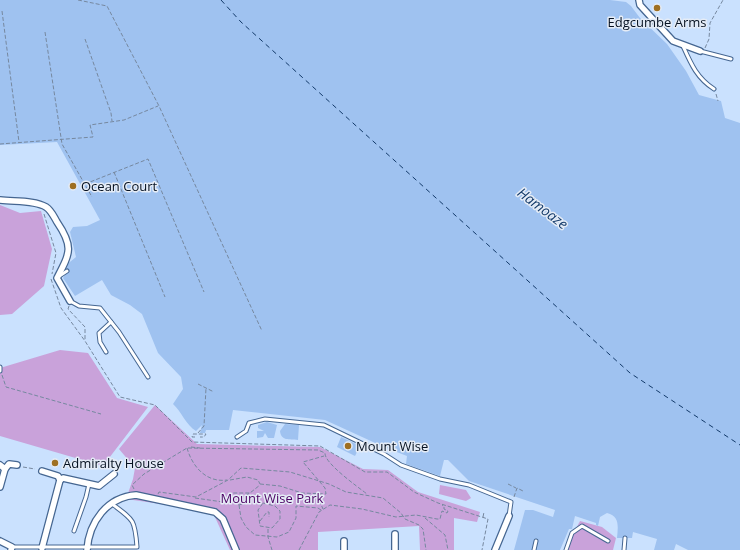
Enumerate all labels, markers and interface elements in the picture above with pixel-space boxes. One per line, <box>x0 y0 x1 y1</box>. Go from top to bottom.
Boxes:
marker: Edgcumbe Arms <box>652 3 662 13</box>
place label: Edgcumbe Arms <box>608 13 706 31</box>
place label: Ocean Court <box>81 177 158 195</box>
marker: Ocean Court <box>68 181 78 191</box>
water label: Hamoaze <box>514 183 572 233</box>
place label: Mount Wise <box>356 437 428 455</box>
marker: Mount Wise <box>343 441 353 451</box>
place label: Admiralty House <box>63 454 164 472</box>
marker: Admiralty House <box>50 458 60 468</box>
park label: Mount Wise Park <box>221 489 324 507</box>

